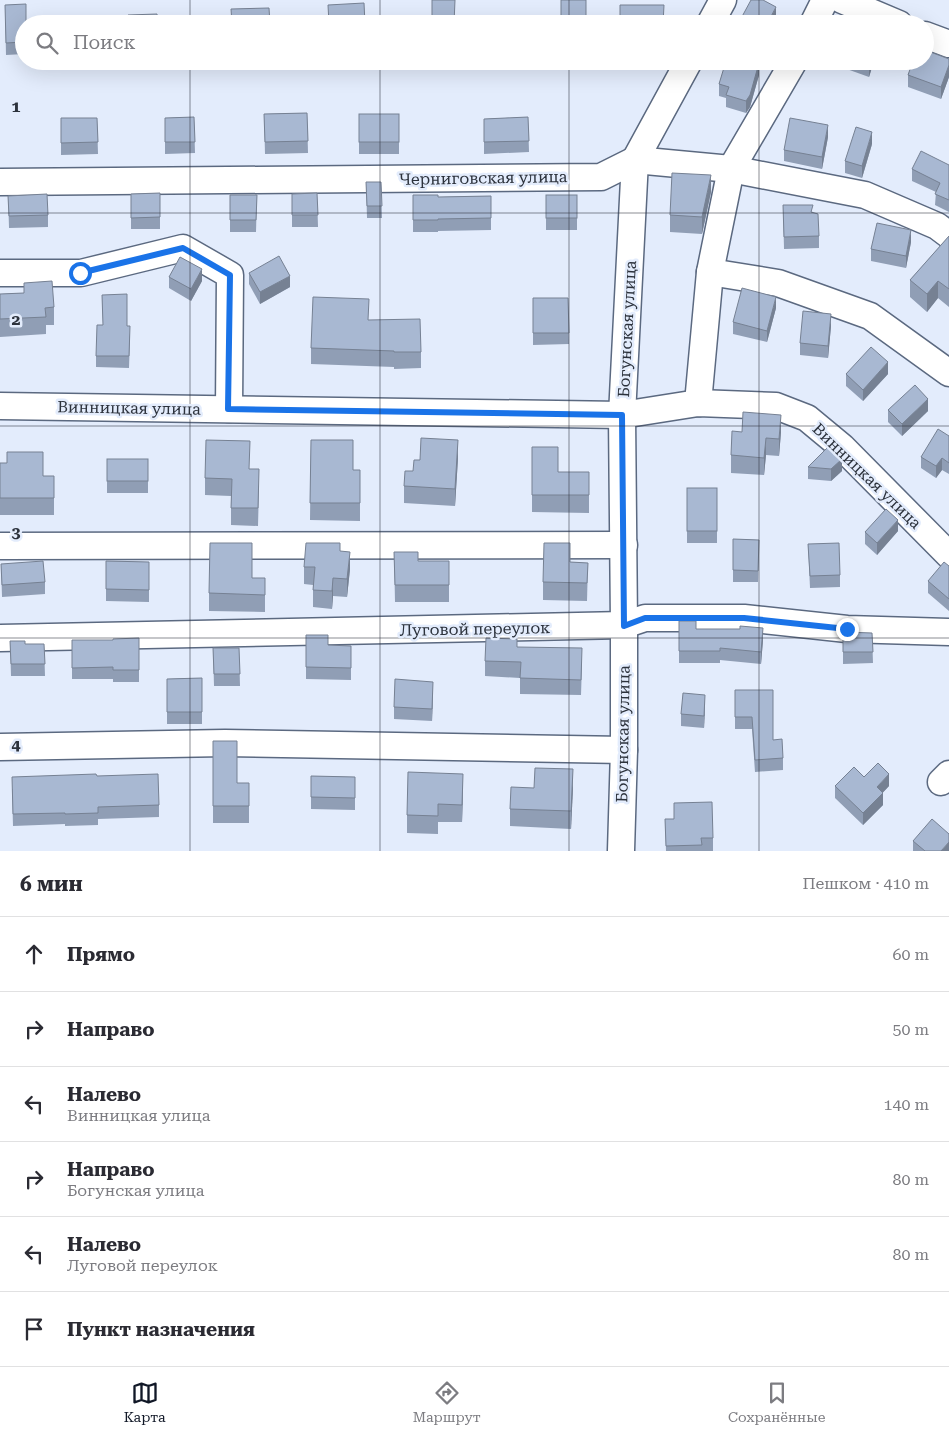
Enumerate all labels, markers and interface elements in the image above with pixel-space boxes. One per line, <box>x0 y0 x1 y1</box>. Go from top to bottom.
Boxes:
search box <box>15 15 934 70</box>
icon: search <box>33 29 61 57</box>
text: Поиск <box>73 31 136 54</box>
text: 1 <box>12 97 21 116</box>
street label: Черниговская улица <box>398 167 568 189</box>
street label: Богунская улица <box>614 260 640 398</box>
route start <box>69 262 92 285</box>
text: 2 <box>12 310 21 329</box>
street label: Винницкая улица <box>57 397 201 419</box>
street label: Винницкая улица <box>809 419 925 533</box>
text: 3 <box>12 523 21 542</box>
street label: Луговой переулок <box>399 618 551 640</box>
route end <box>836 618 859 641</box>
street label: Богунская улица <box>612 665 634 803</box>
text: 4 <box>12 735 21 754</box>
text: 6 мин <box>20 872 83 896</box>
text: Пешком · 410 m <box>802 874 929 893</box>
icon: ahead <box>20 940 48 968</box>
text: Прямо <box>67 943 135 966</box>
text: 60 m <box>892 945 929 964</box>
icon: right <box>20 1015 48 1043</box>
text: Направо <box>67 1018 154 1041</box>
text: 50 m <box>892 1020 929 1039</box>
text: Налево <box>67 1083 141 1106</box>
icon: left <box>20 1090 48 1118</box>
text: 140 m <box>883 1095 929 1114</box>
text: Винницкая улица <box>67 1106 211 1125</box>
text: Направо <box>67 1158 154 1181</box>
icon: right <box>20 1165 48 1193</box>
text: 80 m <box>892 1170 929 1189</box>
text: Богунская улица <box>67 1181 204 1200</box>
text: Налево <box>67 1233 141 1256</box>
icon: left <box>20 1240 48 1268</box>
text: 80 m <box>892 1245 929 1264</box>
text: Луговой переулок <box>67 1256 218 1275</box>
icon: arrive <box>20 1315 48 1343</box>
text: Пункт назначения <box>67 1318 255 1341</box>
tab: Карта <box>124 1379 166 1425</box>
tab: Маршрут <box>413 1379 481 1425</box>
tab: Сохранённые <box>728 1379 825 1425</box>

